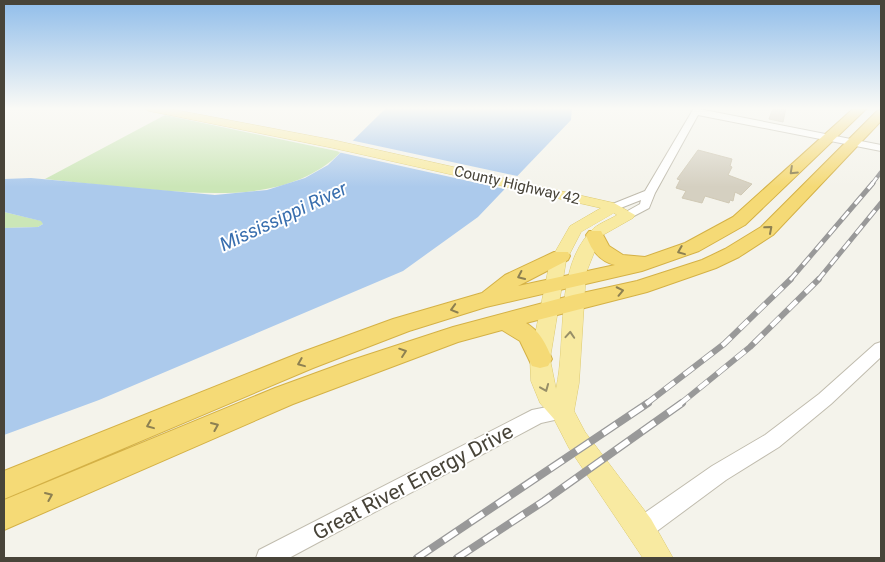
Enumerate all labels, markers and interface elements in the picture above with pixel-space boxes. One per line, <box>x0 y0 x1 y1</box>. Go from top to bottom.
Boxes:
street label: County Highway 42 <box>452 162 582 208</box>
one-way arrow <box>790 165 799 174</box>
water label: Mississippi River <box>216 177 351 256</box>
one-way arrow <box>763 225 772 234</box>
one-way arrow <box>677 245 686 255</box>
one-way arrow <box>517 269 526 280</box>
one-way arrow <box>616 286 625 297</box>
one-way arrow <box>449 303 458 314</box>
one-way arrow <box>564 331 575 339</box>
one-way arrow <box>398 348 407 358</box>
one-way arrow <box>297 357 305 367</box>
one-way arrow <box>539 383 549 392</box>
one-way arrow <box>146 418 155 429</box>
street label: Great River Energy Drive <box>309 419 517 545</box>
one-way arrow <box>210 422 219 433</box>
one-way arrow <box>44 491 53 502</box>

